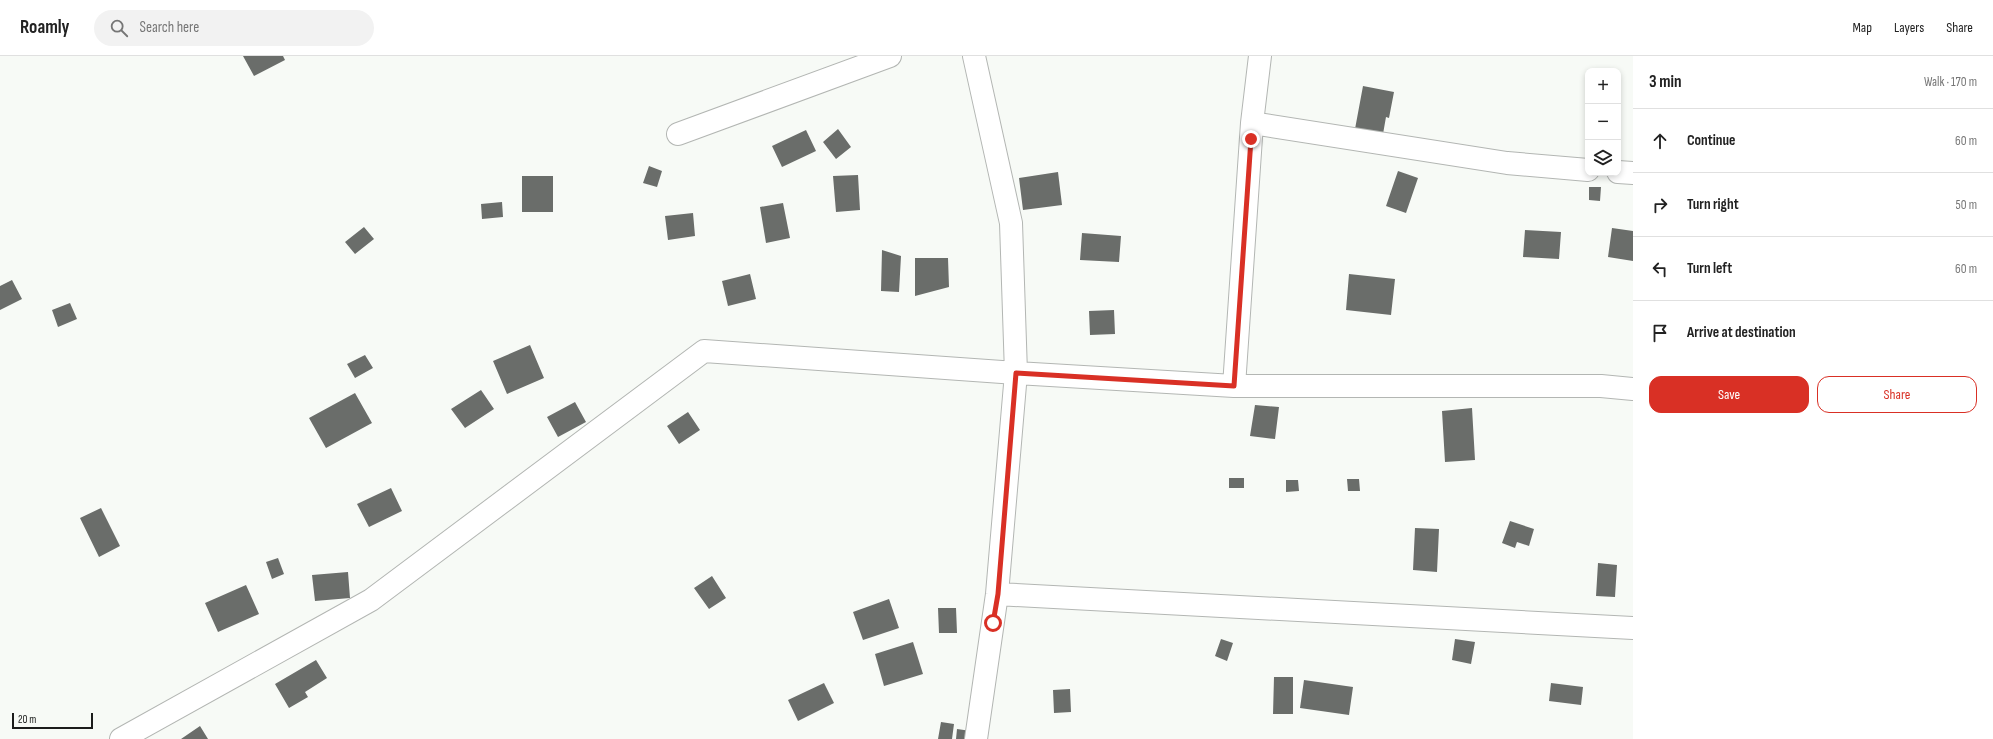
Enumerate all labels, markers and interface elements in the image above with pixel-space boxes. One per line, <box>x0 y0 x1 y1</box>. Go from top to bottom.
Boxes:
search box <box>94 10 374 46</box>
text: Roamly <box>20 16 70 39</box>
icon: search <box>108 17 130 39</box>
text: Search here <box>140 18 199 37</box>
text: Map <box>1852 19 1872 36</box>
text: Layers <box>1894 19 1924 36</box>
text: Share <box>1946 19 1973 36</box>
map controls <box>1585 68 1621 176</box>
button: + <box>1585 68 1621 104</box>
text: 3 min <box>1649 72 1682 92</box>
text: Walk · 170 m <box>1924 74 1977 90</box>
button: − <box>1585 104 1621 140</box>
route end <box>1242 130 1260 148</box>
icon: ahead <box>1649 130 1671 152</box>
text: Continue <box>1687 131 1736 150</box>
text: 60 m <box>1955 133 1977 149</box>
button: layers <box>1585 140 1621 176</box>
icon: right <box>1649 194 1671 216</box>
text: Turn right <box>1687 195 1739 214</box>
text: 50 m <box>1956 197 1977 213</box>
icon: left <box>1649 258 1671 280</box>
text: Turn left <box>1687 259 1732 278</box>
text: 60 m <box>1955 261 1977 277</box>
icon: arrive <box>1649 322 1671 344</box>
text: Arrive at destination <box>1687 323 1796 342</box>
button: Save <box>1649 376 1809 413</box>
button: Share <box>1817 376 1977 413</box>
route start <box>984 614 1002 632</box>
scale bar <box>12 711 93 730</box>
text: 20 m <box>18 713 36 726</box>

